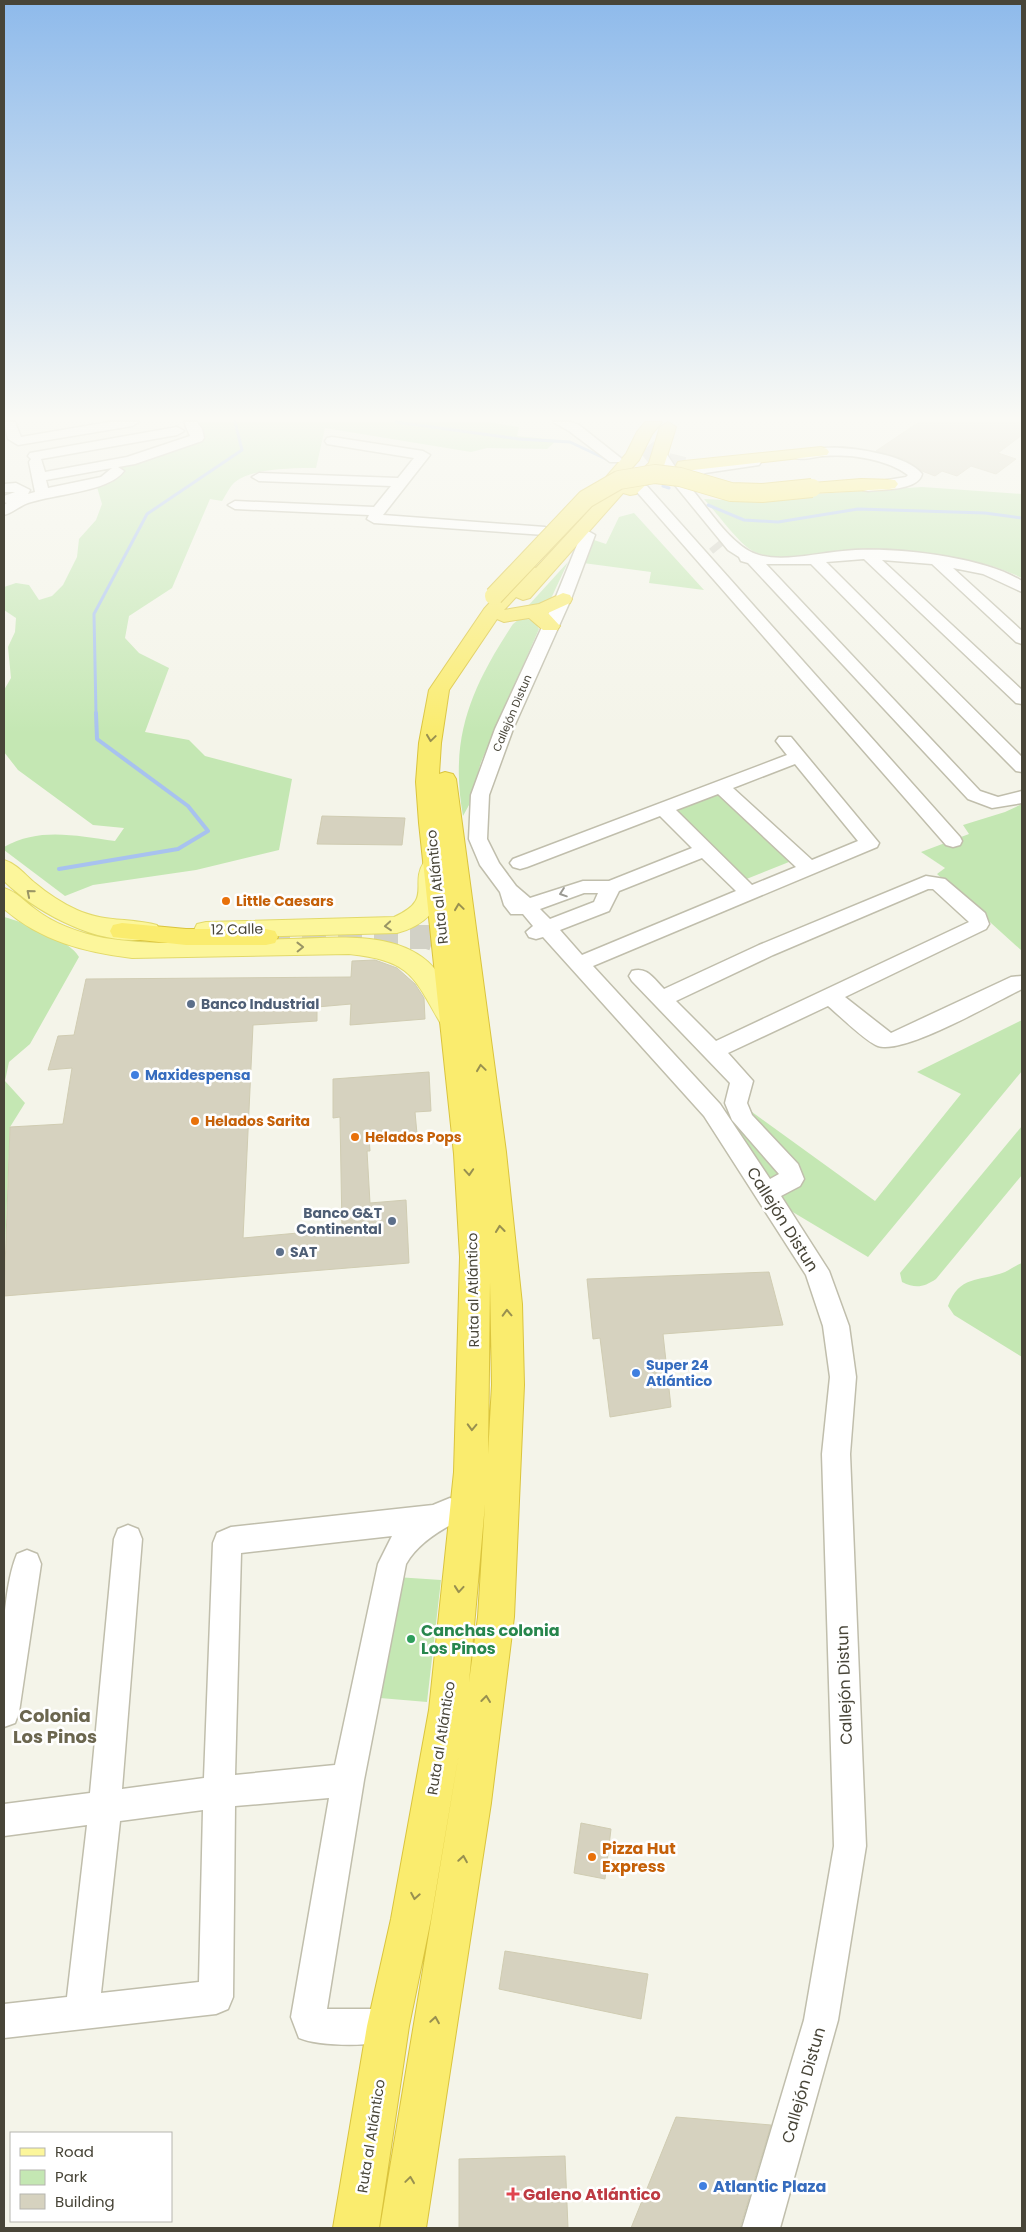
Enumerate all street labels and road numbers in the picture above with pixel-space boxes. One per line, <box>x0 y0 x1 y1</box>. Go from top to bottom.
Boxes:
street label: Callejón Distun <box>489 672 535 754</box>
street label: Ruta al Atlántico <box>421 829 453 945</box>
street label: 12 Calle <box>211 919 264 939</box>
street label: Callejón Distun <box>741 1162 824 1276</box>
street label: Ruta al Atlántico <box>462 1232 484 1348</box>
street label: Callejón Distun <box>831 1625 858 1745</box>
street label: Ruta al Atlántico <box>422 1680 460 1796</box>
street label: Callejón Distun <box>776 2024 831 2146</box>
street label: Ruta al Atlántico <box>352 2078 390 2194</box>

